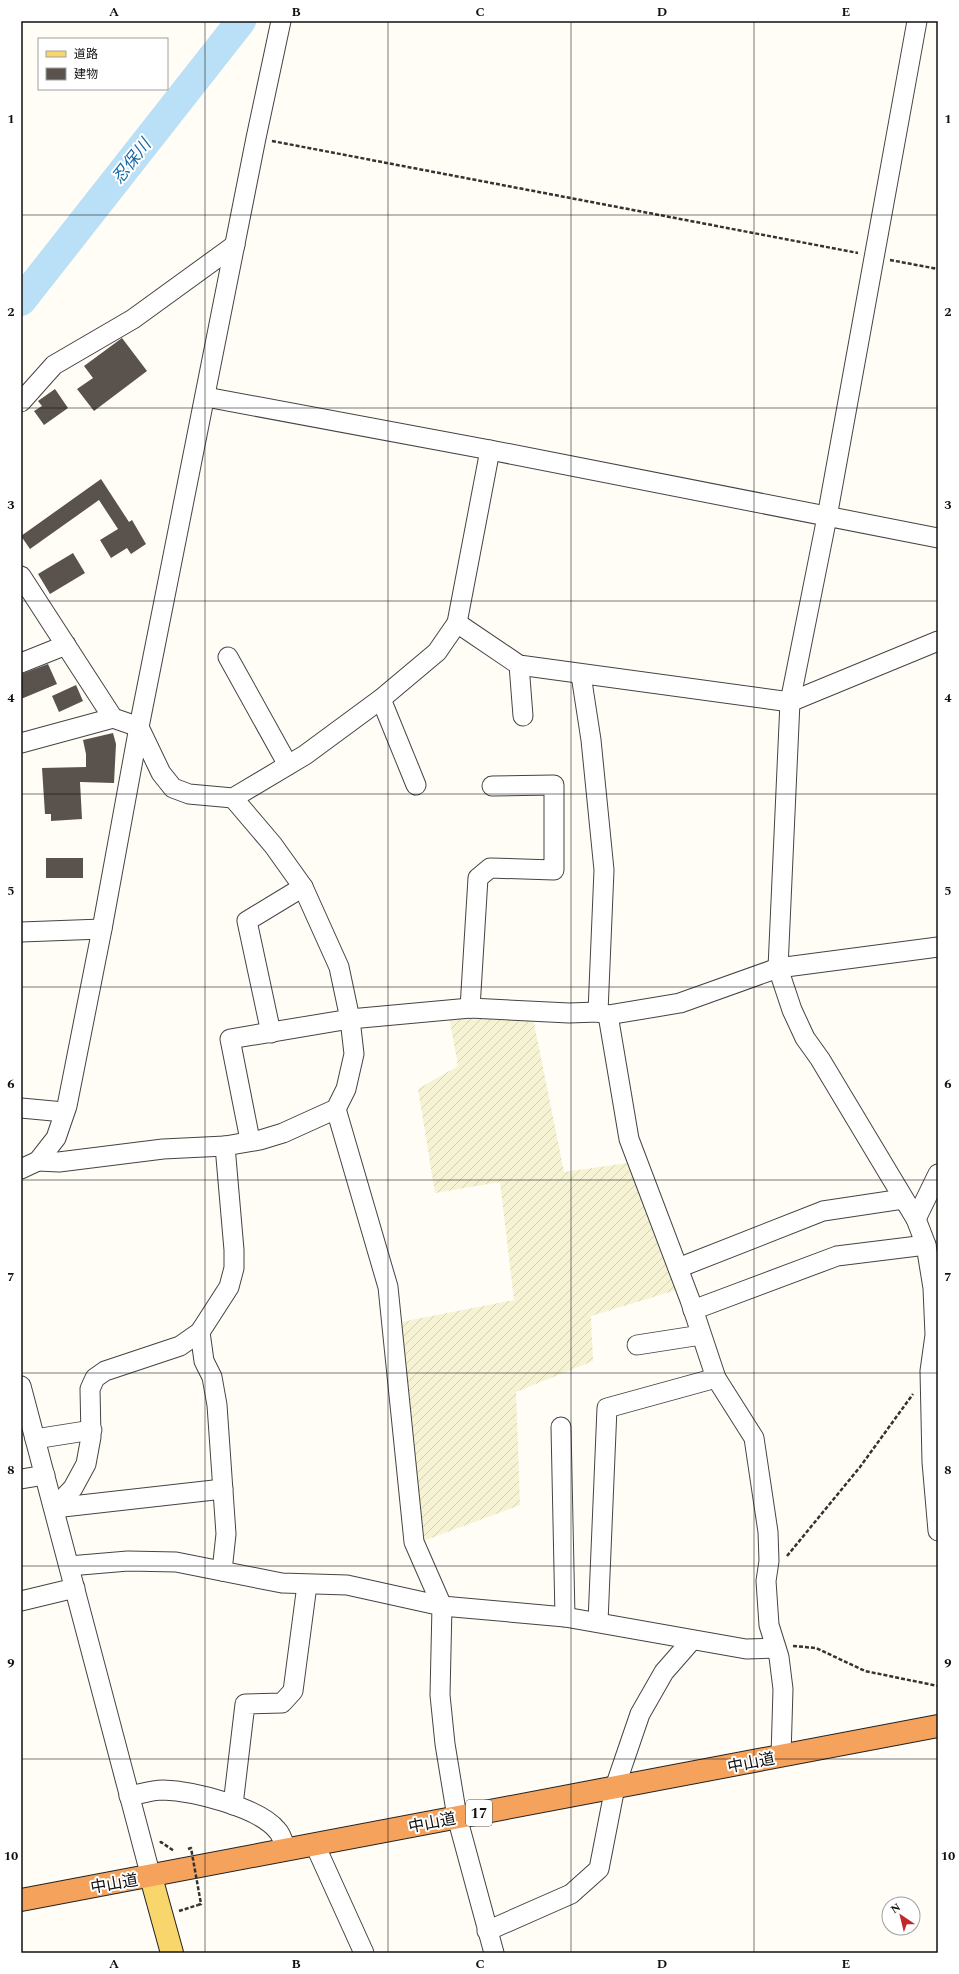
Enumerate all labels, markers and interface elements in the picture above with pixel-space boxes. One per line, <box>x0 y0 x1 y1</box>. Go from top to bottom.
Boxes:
text: A <box>109 2 119 22</box>
text: B <box>291 2 301 22</box>
text: C <box>475 2 485 22</box>
text: D <box>657 2 667 22</box>
text: E <box>842 2 851 22</box>
legend <box>38 38 168 90</box>
text: 道路 <box>74 45 98 64</box>
text: 建物 <box>74 65 98 84</box>
text: 1 <box>7 109 15 129</box>
text: 1 <box>944 109 952 129</box>
water label: 忍保川 <box>106 132 159 190</box>
text: 2 <box>7 302 15 322</box>
text: 2 <box>944 302 952 322</box>
text: 3 <box>7 495 15 515</box>
text: 3 <box>944 495 952 515</box>
text: 4 <box>7 688 15 708</box>
text: 4 <box>944 688 952 708</box>
text: 5 <box>7 881 15 901</box>
text: 5 <box>944 881 952 901</box>
text: 6 <box>7 1074 15 1094</box>
text: 6 <box>944 1074 952 1094</box>
text: 7 <box>7 1267 15 1287</box>
text: 7 <box>944 1267 952 1287</box>
text: 8 <box>7 1460 15 1480</box>
text: 8 <box>944 1460 952 1480</box>
text: 9 <box>7 1653 15 1673</box>
text: 9 <box>944 1653 952 1673</box>
street label: 中山道 <box>725 1747 777 1779</box>
road number: 17 <box>466 1800 492 1826</box>
street label: 中山道 <box>406 1807 458 1839</box>
text: 10 <box>4 1846 18 1866</box>
text: 10 <box>941 1846 955 1866</box>
street label: 中山道 <box>88 1868 140 1900</box>
north arrow <box>881 1896 921 1936</box>
text: N <box>887 1899 904 1918</box>
text: A <box>109 1954 119 1974</box>
text: B <box>291 1954 301 1974</box>
text: C <box>475 1954 485 1974</box>
text: D <box>657 1954 667 1974</box>
text: E <box>842 1954 851 1974</box>

